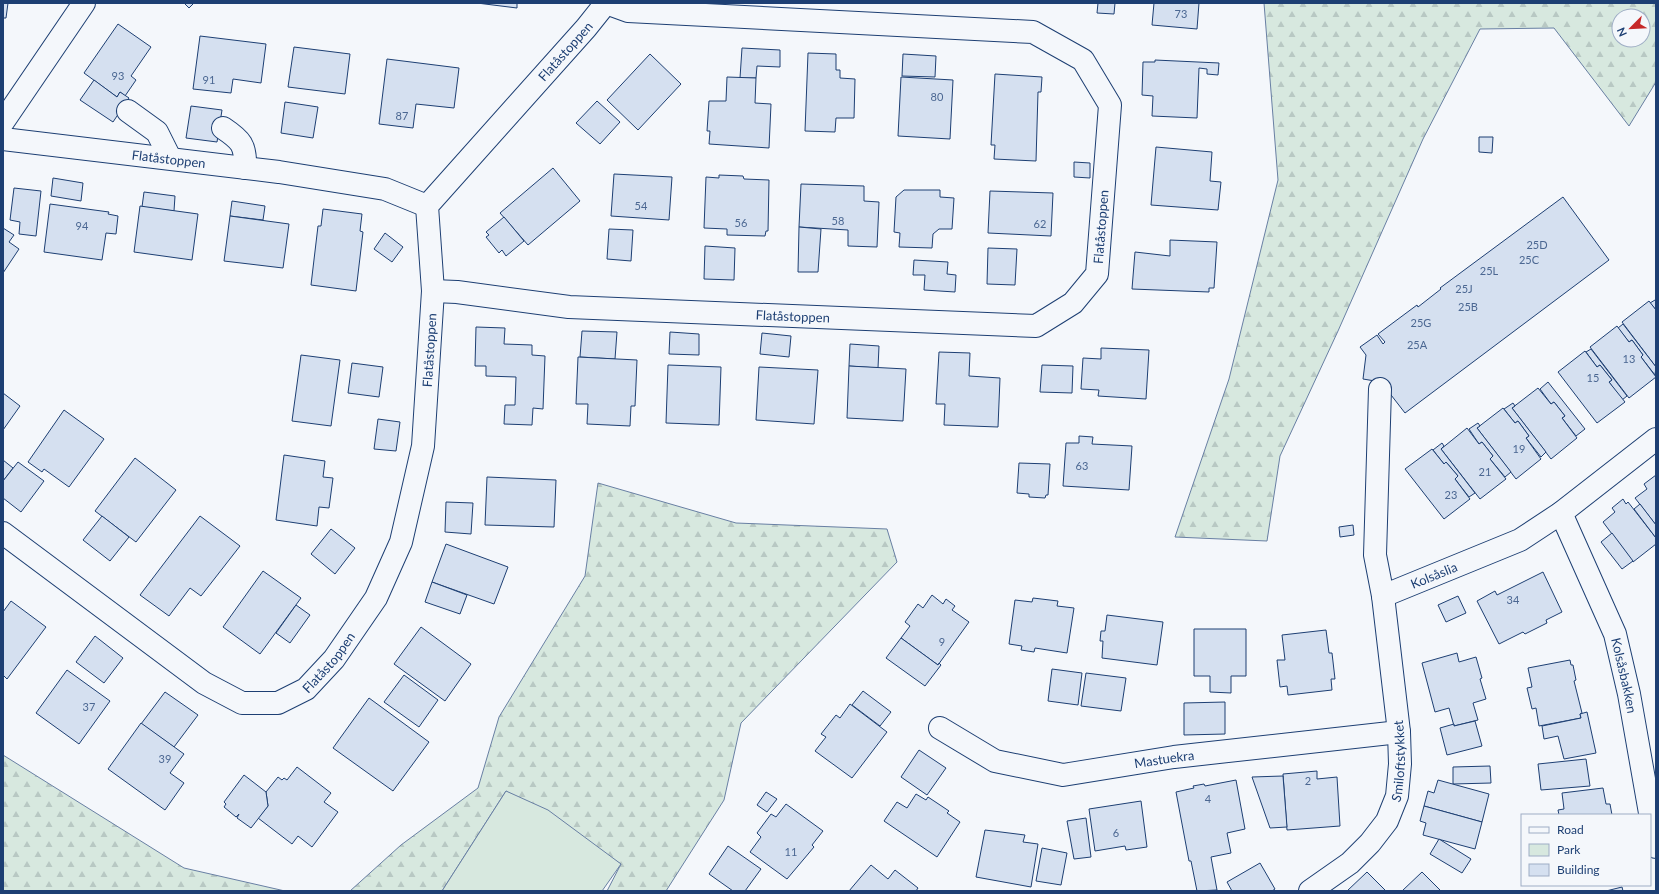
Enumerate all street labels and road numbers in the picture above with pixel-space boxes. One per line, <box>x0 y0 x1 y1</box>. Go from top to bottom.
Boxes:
street label: Flatåstoppen <box>535 18 596 84</box>
street label: Flatåstoppen <box>131 146 207 171</box>
street label: Flatåstoppen <box>1090 189 1111 264</box>
street label: Flatåstoppen <box>755 307 830 326</box>
street label: Flatåstoppen <box>419 313 440 388</box>
street label: Kolsåslia <box>1408 559 1460 592</box>
street label: Flatåstoppen <box>299 629 358 696</box>
street label: Kolsåsbakken <box>1608 636 1640 715</box>
street label: Smiloftstykket <box>1388 719 1408 804</box>
street label: Mastuekra <box>1133 747 1195 771</box>

